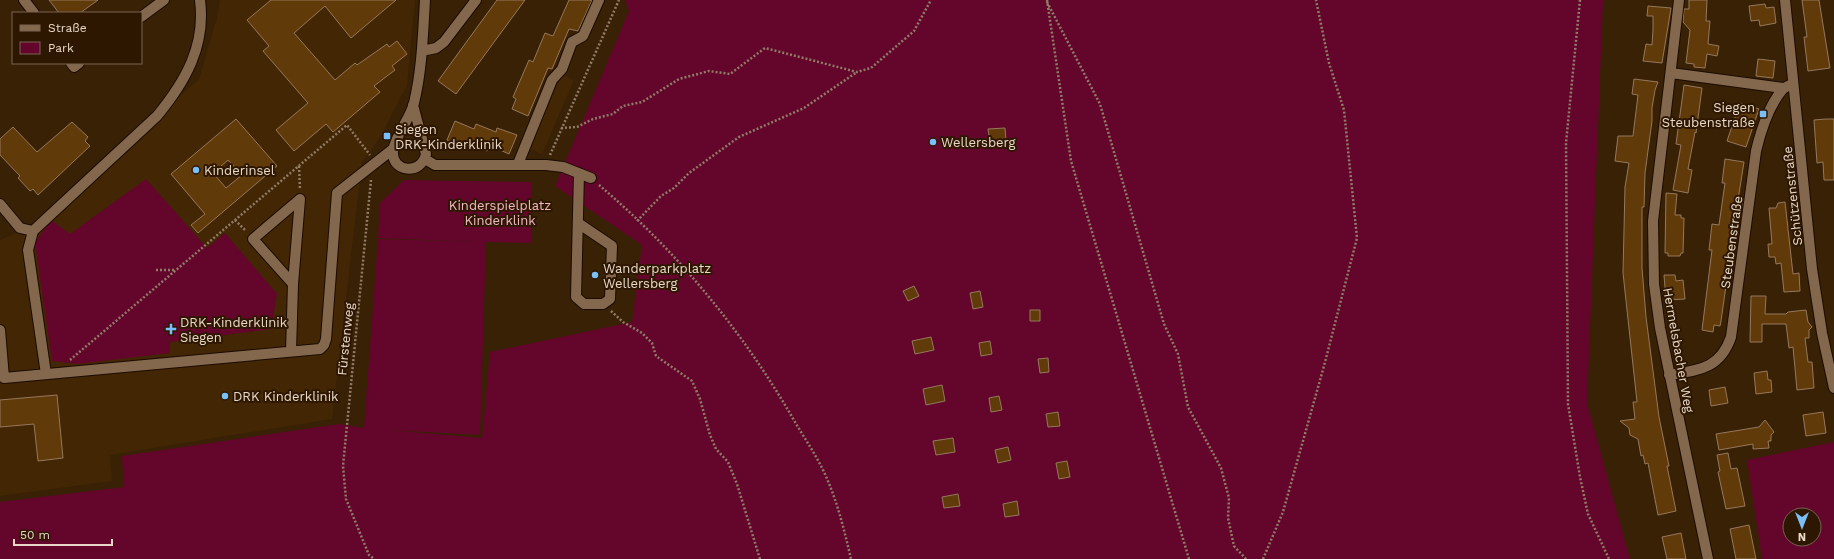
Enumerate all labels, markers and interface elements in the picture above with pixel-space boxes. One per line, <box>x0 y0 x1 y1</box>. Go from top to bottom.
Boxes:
legend <box>12 12 142 64</box>
text: Straße <box>48 21 87 35</box>
text: Park <box>48 41 74 55</box>
place label: Siegen Steubenstraße <box>1662 100 1755 130</box>
marker: Siegen Steubenstraße <box>1758 109 1768 119</box>
place label: Siegen DRK-Kinderklinik <box>395 122 503 152</box>
marker: Siegen DRK-Kinderklinik <box>382 131 392 141</box>
place label: Wellersberg <box>941 135 1016 150</box>
marker: Wellersberg <box>928 137 938 147</box>
street label: Schützenstraße <box>1780 146 1805 246</box>
place label: Kinderinsel <box>204 163 275 178</box>
marker: Kinderinsel <box>191 165 201 175</box>
street label: Steubenstraße <box>1718 195 1745 289</box>
park label: Kinderspielplatz Kinderklink <box>449 198 551 228</box>
place label: Wanderparkplatz Wellersberg <box>603 261 711 291</box>
marker: Wanderparkplatz Wellersberg <box>590 270 600 280</box>
street label: Hermelsbacher Weg <box>1660 286 1697 414</box>
street label: Fürstenweg <box>334 302 357 376</box>
place label: DRK-Kinderklinik Siegen <box>180 315 288 345</box>
marker: DRK-Kinderklinik Siegen <box>165 323 177 335</box>
place label: DRK Kinderklinik <box>233 389 339 404</box>
marker: DRK Kinderklinik <box>220 391 230 401</box>
north arrow <box>1782 507 1822 547</box>
scale bar <box>14 521 112 547</box>
text: 50 m <box>20 528 50 542</box>
text: N <box>1798 530 1806 543</box>

